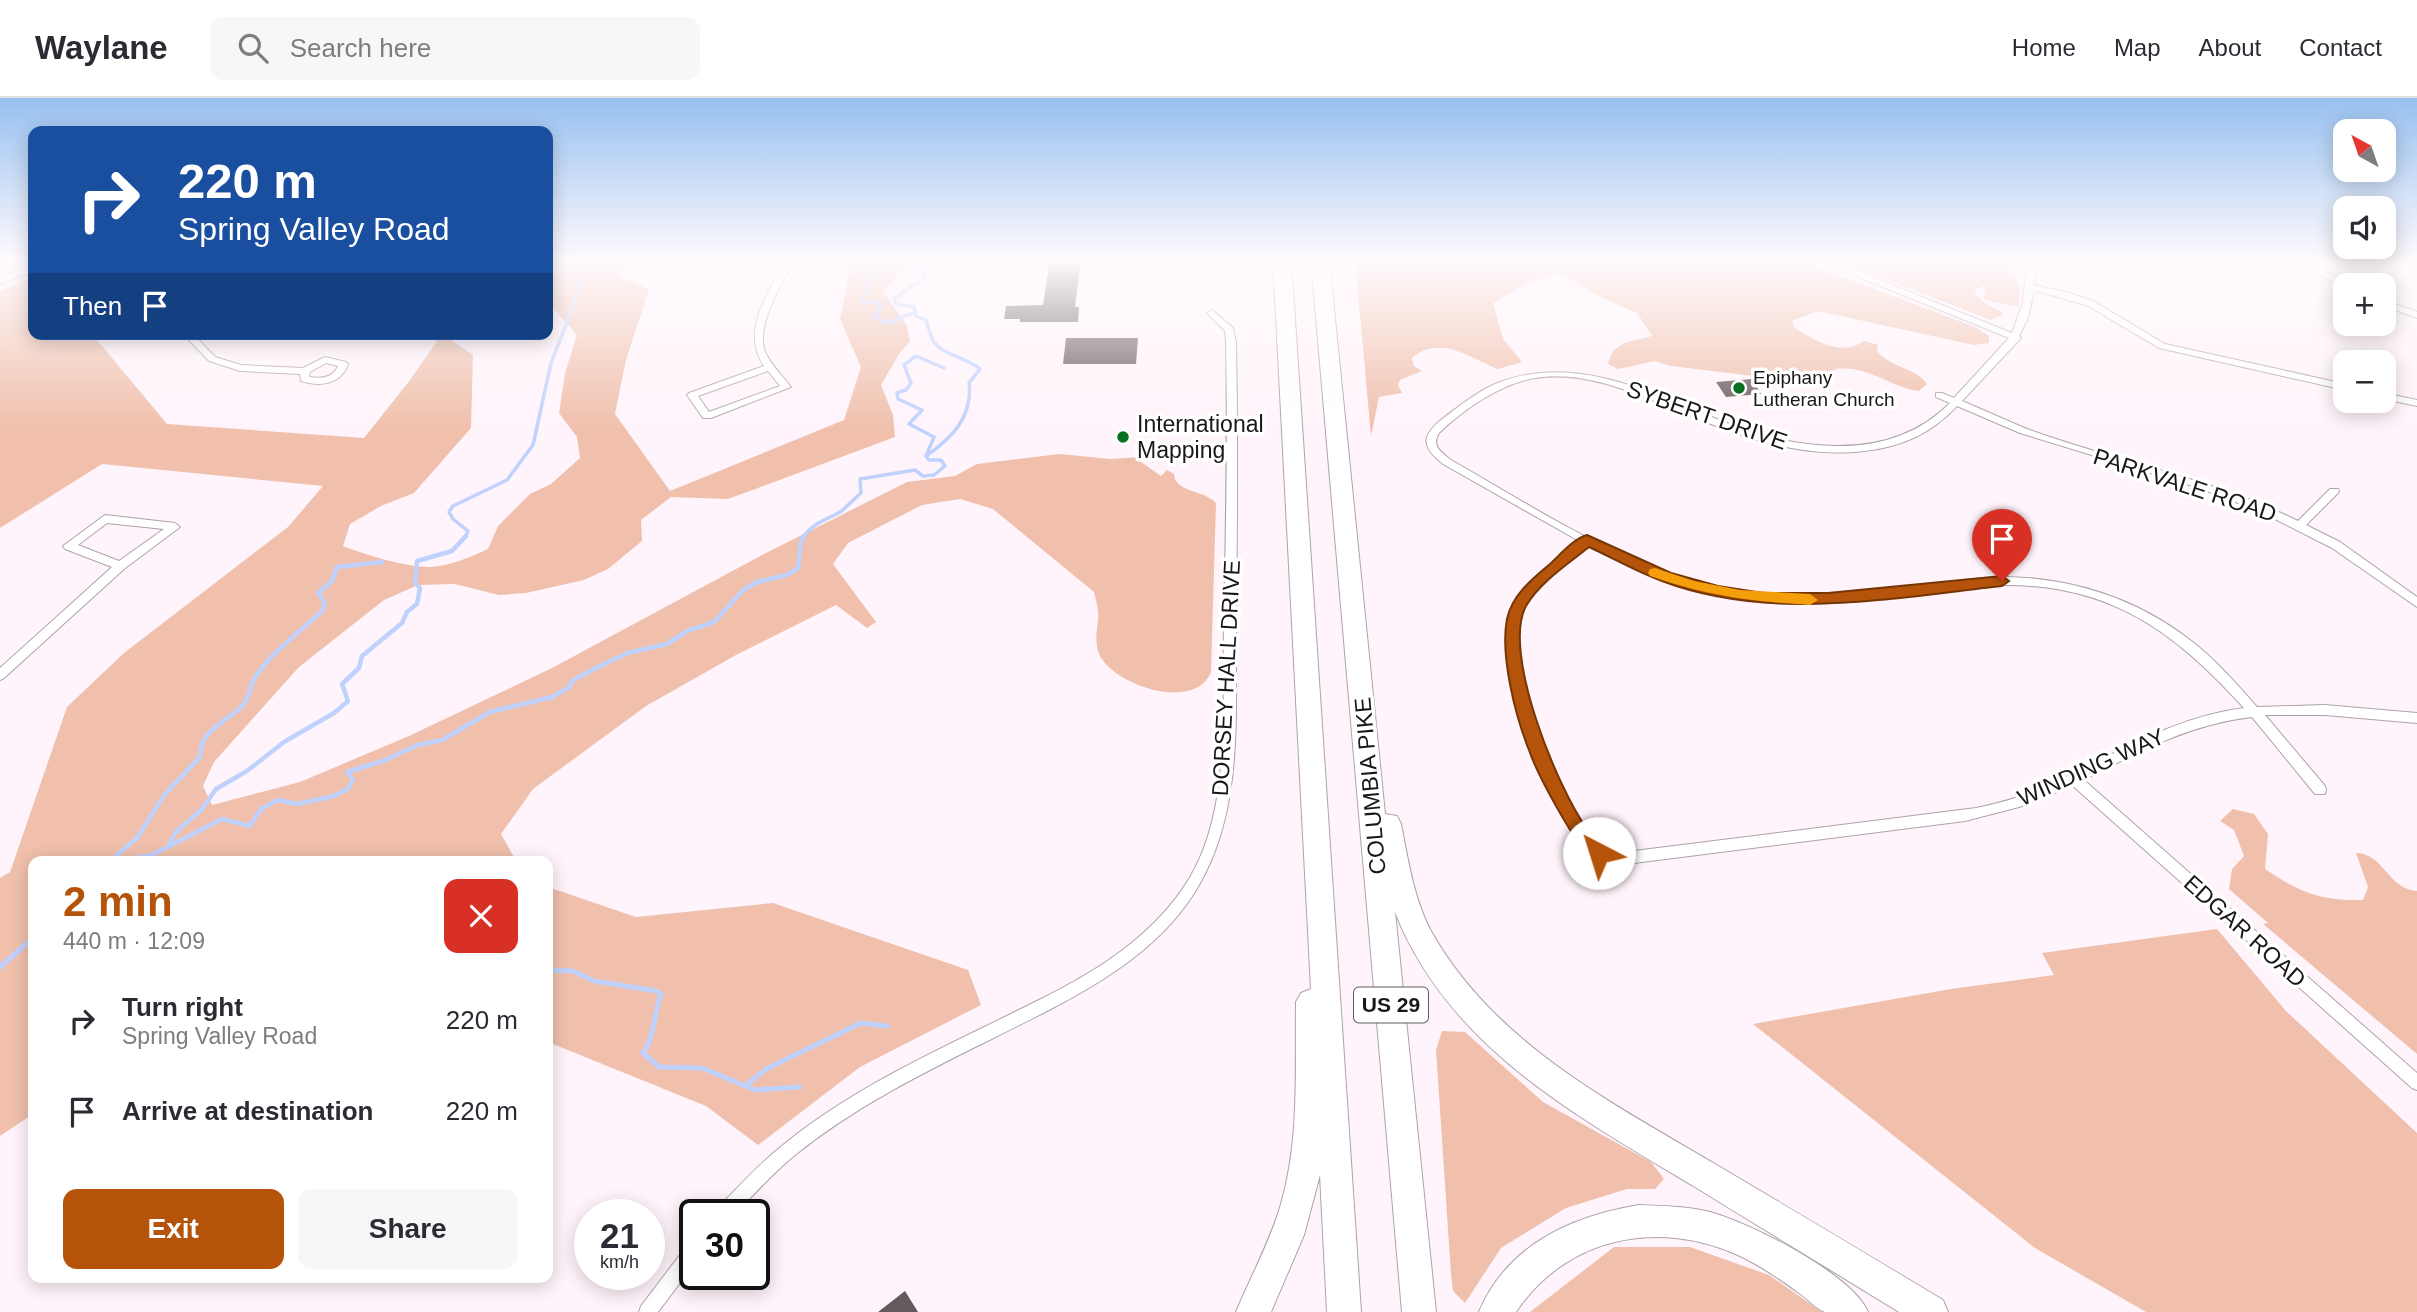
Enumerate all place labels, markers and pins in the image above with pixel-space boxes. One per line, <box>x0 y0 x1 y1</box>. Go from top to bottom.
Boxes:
place label: Epiphany Lutheran Church <box>1753 367 1895 410</box>
marker: Epiphany Lutheran Church <box>1731 380 1747 396</box>
place label: International Mapping <box>1137 411 1264 463</box>
marker: International Mapping <box>1115 429 1131 445</box>
pin <box>1972 509 2032 581</box>

